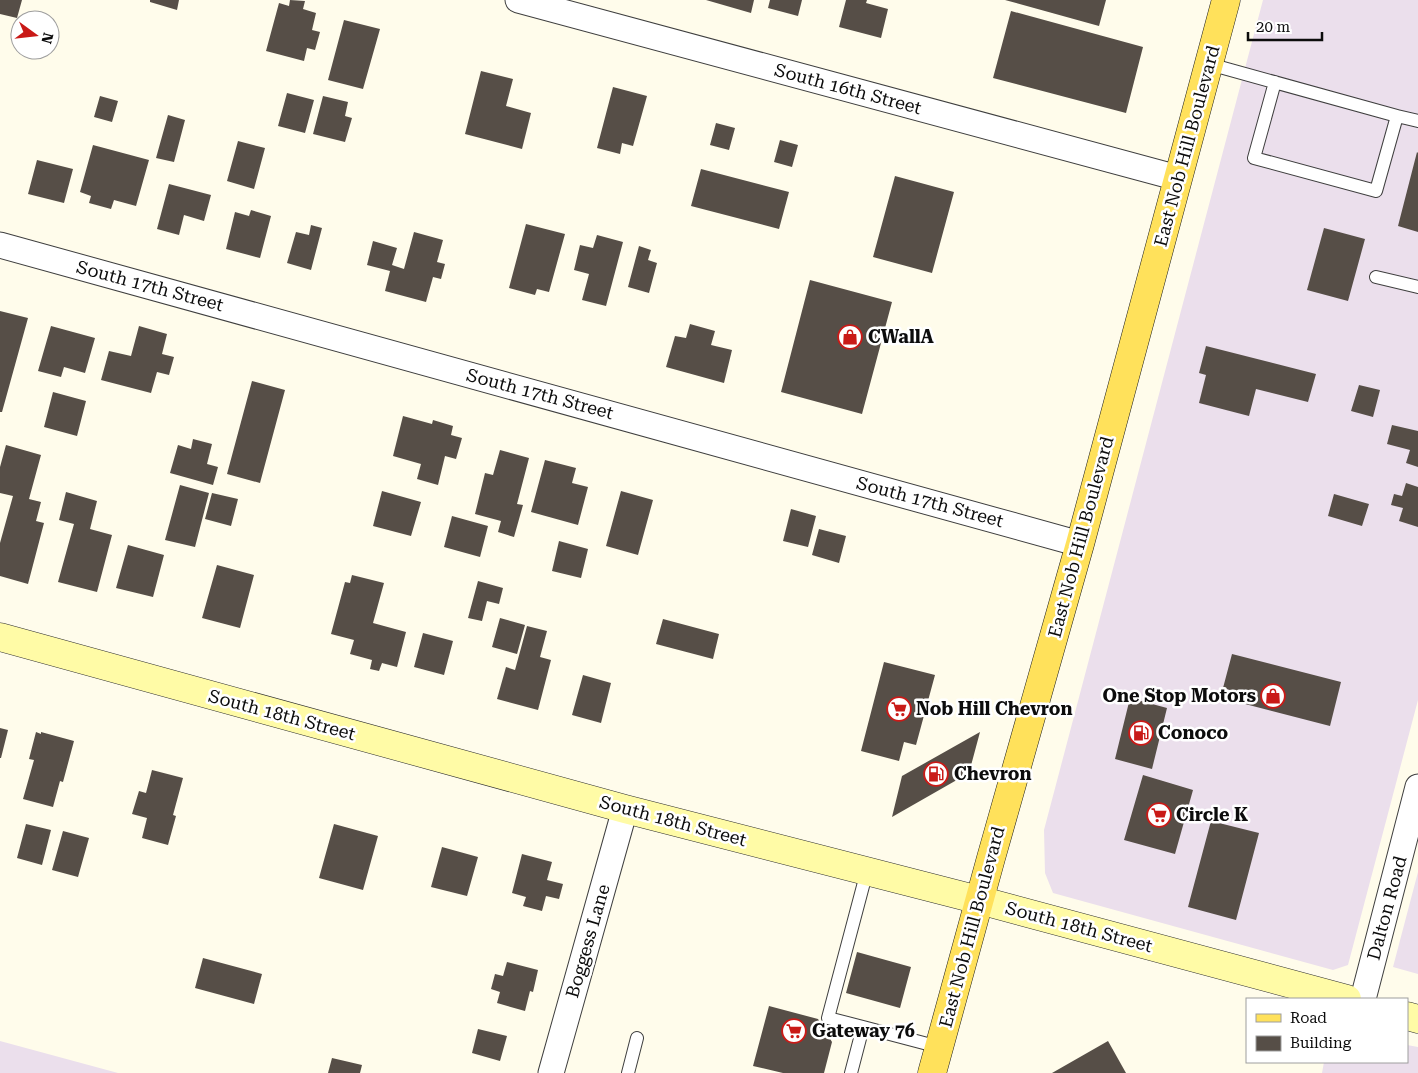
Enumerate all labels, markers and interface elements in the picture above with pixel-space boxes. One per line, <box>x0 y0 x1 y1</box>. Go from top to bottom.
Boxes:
north arrow <box>10 10 60 60</box>
scale bar <box>1248 10 1322 42</box>
text: 20 m <box>1256 18 1291 36</box>
text: N <box>38 31 57 46</box>
street label: East Nob Hill Boulevard <box>1150 43 1224 249</box>
street label: South 16th Street <box>772 59 924 118</box>
street label: South 17th Street <box>74 256 226 315</box>
shop icon: CWallA <box>837 324 863 350</box>
place label: CWallA <box>868 326 934 347</box>
street label: South 17th Street <box>464 364 616 423</box>
street label: East Nob Hill Boulevard <box>1044 434 1118 640</box>
street label: South 17th Street <box>854 472 1006 531</box>
shop icon: One Stop Motors <box>1260 683 1286 709</box>
street label: South 18th Street <box>206 685 358 744</box>
place label: One Stop Motors <box>1102 685 1256 706</box>
supermarket icon: Nob Hill Chevron <box>886 696 912 722</box>
place label: Nob Hill Chevron <box>916 698 1073 719</box>
fuel station icon: Conoco <box>1128 720 1154 746</box>
place label: Conoco <box>1158 722 1228 743</box>
fuel station icon: Chevron <box>923 761 949 787</box>
place label: Chevron <box>954 763 1032 784</box>
street label: South 18th Street <box>597 791 749 850</box>
supermarket icon: Circle K <box>1146 802 1172 828</box>
place label: Circle K <box>1176 804 1248 825</box>
street label: East Nob Hill Boulevard <box>935 824 1009 1030</box>
street label: Dalton Road <box>1362 853 1411 962</box>
street label: Boggess Lane <box>561 881 614 1000</box>
street label: South 18th Street <box>1003 897 1155 956</box>
legend <box>1246 998 1408 1063</box>
text: Road <box>1290 1009 1327 1027</box>
supermarket icon: Gateway 76 <box>781 1018 807 1044</box>
place label: Gateway 76 <box>812 1020 915 1041</box>
text: Building <box>1290 1034 1352 1052</box>

